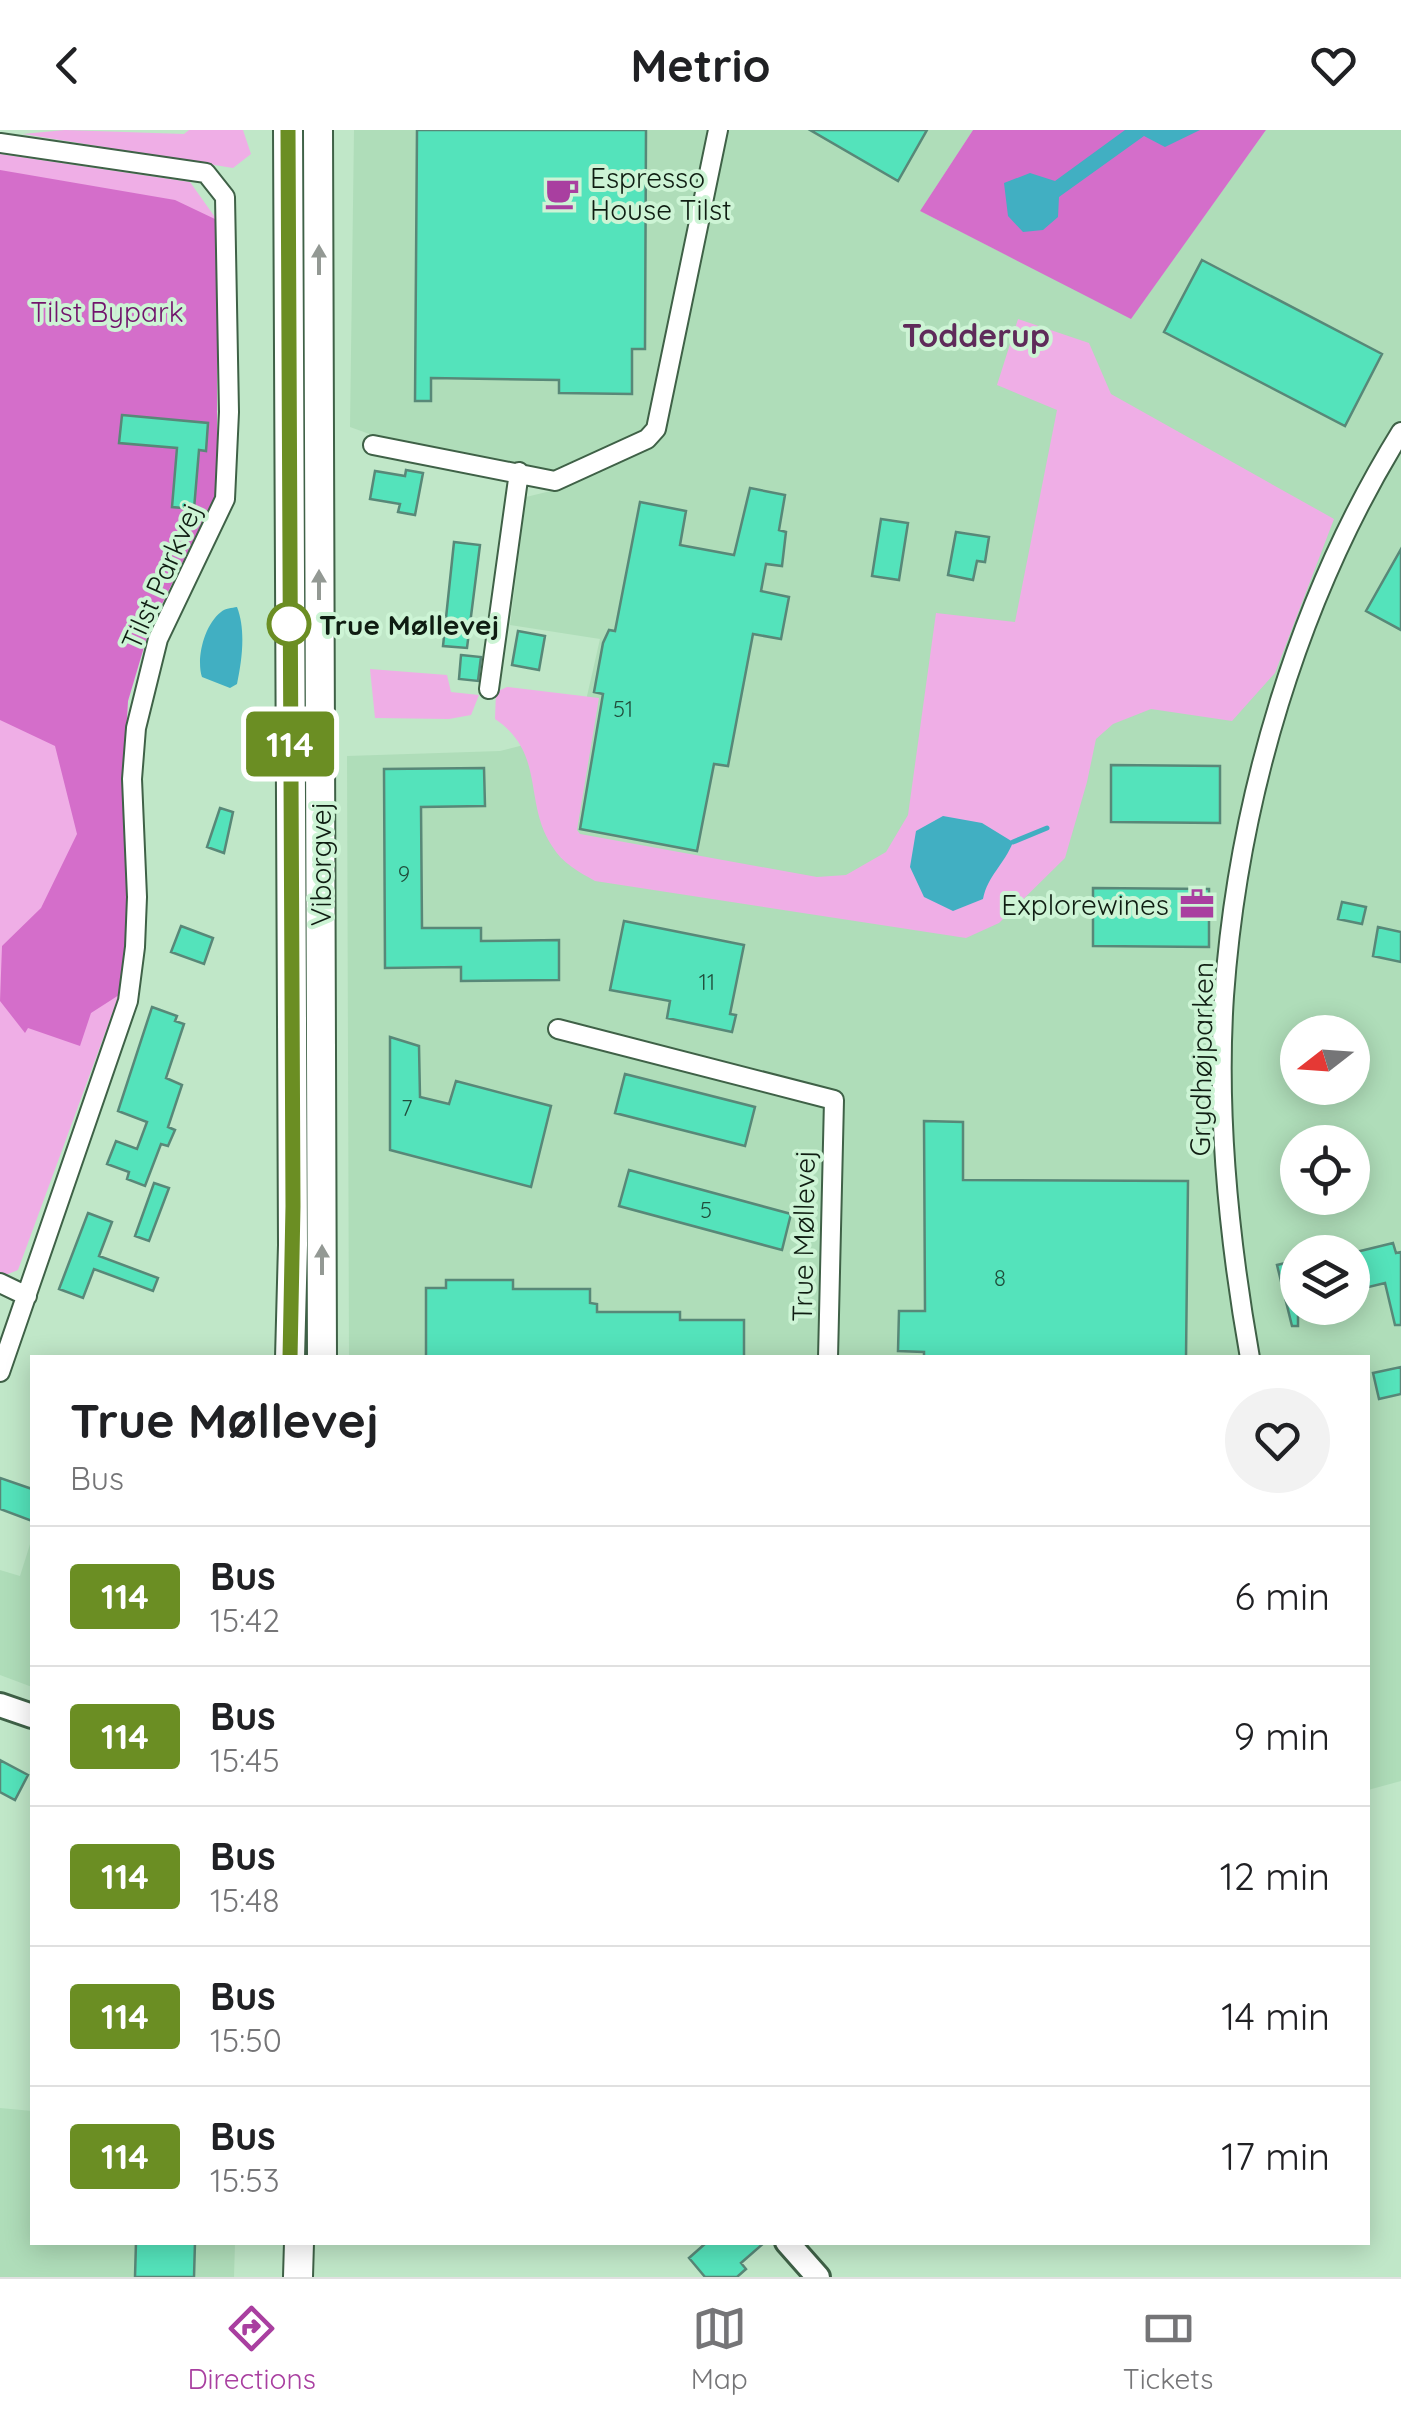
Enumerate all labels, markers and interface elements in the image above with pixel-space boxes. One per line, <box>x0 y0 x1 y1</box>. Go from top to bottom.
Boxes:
text: Metrio <box>630 37 771 93</box>
icon: back <box>40 38 95 93</box>
icon: heart <box>1306 38 1361 93</box>
place label: Espresso House Tilst <box>590 160 732 227</box>
cafe icon: Espresso House Tilst <box>543 174 581 212</box>
one-way arrow <box>311 244 327 276</box>
park label: Tilst Bypark <box>30 294 184 329</box>
district label: Todderup <box>902 315 1050 355</box>
street label: Tilst Parkvej <box>113 497 209 655</box>
one-way arrow <box>311 569 327 601</box>
marker: True Møllevej <box>268 603 310 645</box>
place label: True Møllevej <box>319 607 499 642</box>
house number: 51 <box>613 695 633 723</box>
line badge: 114 <box>232 712 348 776</box>
text: 114 <box>266 722 314 766</box>
street label: Viborgvej <box>303 802 338 926</box>
house number: 9 <box>398 860 410 888</box>
office icon: Explorewines <box>1178 885 1216 923</box>
place label: Explorewines <box>1001 887 1169 922</box>
street label: Grydhøjparken <box>1182 961 1220 1157</box>
house number: 11 <box>699 968 715 996</box>
north arrow <box>1280 1015 1370 1105</box>
map controls <box>1280 1015 1370 1325</box>
house number: 7 <box>401 1094 413 1122</box>
button: locate <box>1280 1125 1370 1215</box>
street label: True Møllevej <box>784 1150 822 1322</box>
house number: 5 <box>700 1196 712 1224</box>
button: layers <box>1280 1235 1370 1325</box>
one-way arrow <box>314 1244 330 1276</box>
house number: 8 <box>994 1264 1006 1292</box>
button: heart <box>1225 1388 1330 1493</box>
text: True Møllevej <box>70 1390 379 1450</box>
text: Bus <box>70 1458 124 1498</box>
text: Bus <box>210 1552 276 1600</box>
text: 6 min <box>1234 1572 1330 1620</box>
text: 114 <box>101 1574 149 1618</box>
text: 15:42 <box>210 1600 280 1640</box>
text: Bus <box>210 1692 276 1740</box>
text: 9 min <box>1234 1712 1330 1760</box>
text: 114 <box>101 1714 149 1758</box>
text: 15:45 <box>210 1740 280 1780</box>
text: Bus <box>210 1832 276 1880</box>
text: 12 min <box>1220 1852 1330 1900</box>
text: 114 <box>101 1854 149 1898</box>
text: 15:48 <box>210 1880 279 1920</box>
text: Bus <box>210 1972 276 2020</box>
text: 14 min <box>1221 1992 1330 2040</box>
text: 114 <box>101 1994 149 2038</box>
text: 15:50 <box>210 2020 282 2060</box>
text: Bus <box>210 2112 276 2160</box>
text: 17 min <box>1221 2132 1330 2180</box>
text: 114 <box>101 2134 149 2178</box>
text: 15:53 <box>210 2160 279 2200</box>
tab: Directions <box>187 2301 316 2396</box>
tab: Map <box>691 2301 748 2396</box>
tab: Tickets <box>1123 2301 1214 2396</box>

